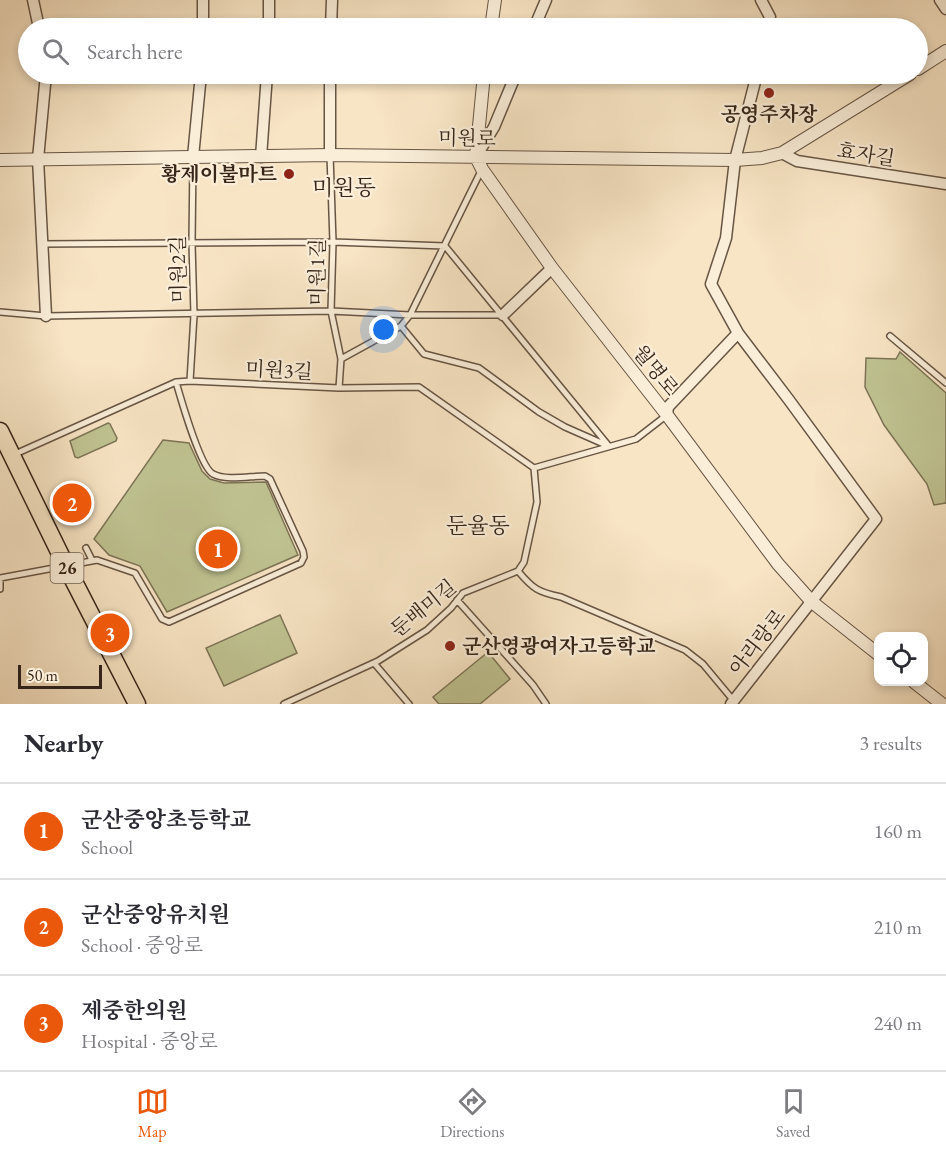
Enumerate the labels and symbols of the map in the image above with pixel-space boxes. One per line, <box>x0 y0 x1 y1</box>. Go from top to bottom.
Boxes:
marker: 공영주차장 <box>762 86 776 100</box>
place label: 공영주차장 <box>721 101 818 127</box>
street label: 미원로 <box>438 124 496 152</box>
street label: 효자길 <box>835 137 897 171</box>
place label: 황제이불마트 <box>161 161 277 187</box>
marker: 황제이불마트 <box>282 167 296 181</box>
district label: 미원동 <box>312 173 376 202</box>
street label: 미원2길 <box>164 235 192 303</box>
street label: 미원1길 <box>303 238 331 306</box>
your location <box>369 315 398 344</box>
street label: 월명로 <box>628 339 684 401</box>
street label: 미원3길 <box>245 355 313 385</box>
pin: 2 <box>52 480 92 526</box>
district label: 둔율동 <box>446 511 510 540</box>
pin: 1 <box>198 526 238 572</box>
road number: 26 <box>50 553 84 583</box>
street label: 둔배미길 <box>385 574 461 642</box>
street label: 아리랑로 <box>723 604 791 680</box>
pin: 3 <box>90 610 130 656</box>
place label: 군산영광여자고등학교 <box>462 633 656 659</box>
marker: 군산영광여자고등학교 <box>443 639 457 653</box>
scale bar <box>18 662 102 690</box>

